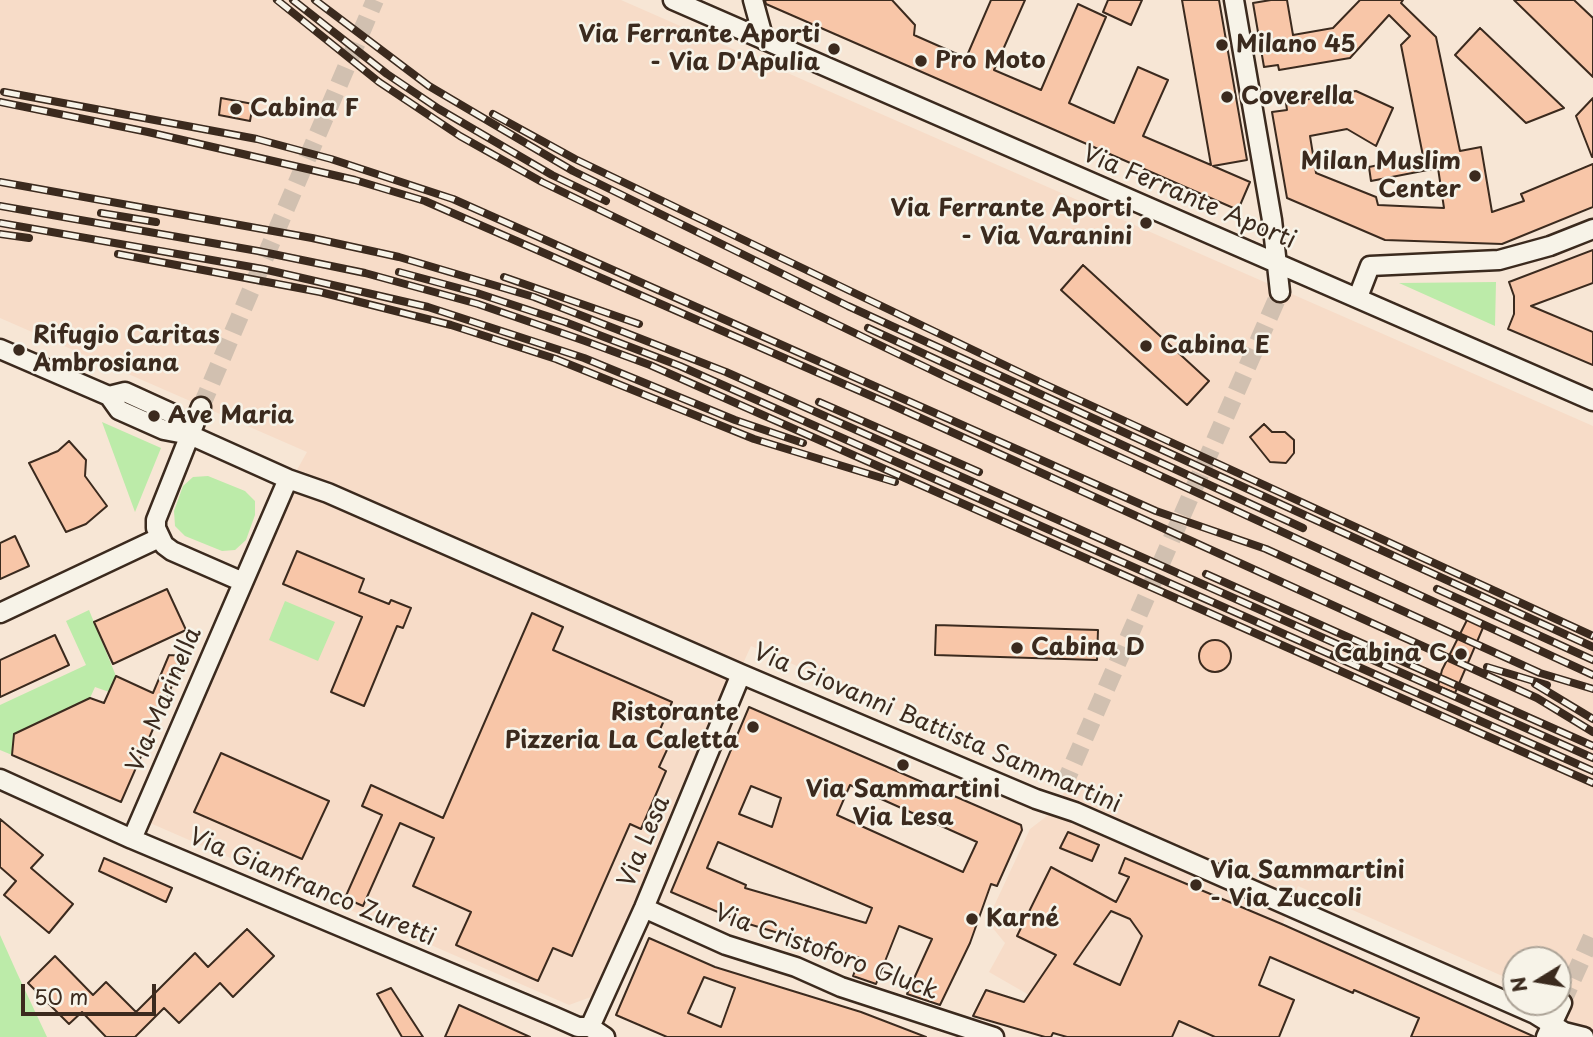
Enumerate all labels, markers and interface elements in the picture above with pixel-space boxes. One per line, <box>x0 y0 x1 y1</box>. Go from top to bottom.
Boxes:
place label: Via Ferrante Aporti - Via D'Apulia <box>578 21 820 77</box>
place label: Milano 45 <box>1236 31 1356 59</box>
marker: Milano 45 <box>1214 37 1230 53</box>
marker: Via Ferrante Aporti - Via D'Apulia <box>826 41 842 57</box>
place label: Pro Moto <box>935 47 1046 75</box>
marker: Pro Moto <box>913 53 929 69</box>
place label: Coverella <box>1241 83 1354 111</box>
marker: Coverella <box>1219 89 1235 105</box>
place label: Cabina F <box>250 95 359 123</box>
marker: Cabina F <box>228 101 244 117</box>
street label: Via Ferrante Aporti <box>1078 140 1300 256</box>
place label: Milan Muslim Center <box>1301 148 1461 204</box>
marker: Milan Muslim Center <box>1467 168 1483 184</box>
place label: Via Ferrante Aporti - Via Varanini <box>890 195 1132 251</box>
marker: Via Ferrante Aporti - Via Varanini <box>1138 215 1154 231</box>
place label: Rifugio Caritas Ambrosiana <box>33 322 220 378</box>
place label: Cabina E <box>1160 332 1270 360</box>
marker: Cabina E <box>1138 338 1154 354</box>
marker: Rifugio Caritas Ambrosiana <box>11 342 27 358</box>
place label: Ave Maria <box>168 402 294 430</box>
marker: Ave Maria <box>146 408 162 424</box>
street label: Via Marinella <box>122 623 208 777</box>
place label: Cabina D <box>1031 634 1145 662</box>
street label: Via Giovanni Battista Sammartini <box>749 638 1125 820</box>
marker: Cabina D <box>1009 640 1025 656</box>
place label: Cabina C <box>1334 640 1447 668</box>
marker: Cabina C <box>1453 646 1469 662</box>
place label: Ristorante Pizzeria La Caletta <box>505 699 739 755</box>
marker: Ristorante Pizzeria La Caletta <box>745 719 761 735</box>
marker: Via Sammartini Via Lesa <box>895 757 911 773</box>
place label: Via Sammartini Via Lesa <box>806 776 1000 832</box>
street label: Via Lesa <box>613 792 677 892</box>
street label: Via Gianfranco Zuretti <box>184 823 440 953</box>
place label: Via Sammartini - Via Zuccoli <box>1210 857 1405 913</box>
marker: Via Sammartini - Via Zuccoli <box>1188 877 1204 893</box>
street label: Via Cristoforo Gluck <box>710 899 942 1007</box>
place label: Karné <box>986 905 1059 933</box>
marker: Karné <box>964 911 980 927</box>
north arrow <box>1502 946 1572 1016</box>
scale bar <box>24 970 159 1014</box>
text: N <box>1503 975 1534 995</box>
text: 50 m <box>34 980 88 1012</box>

